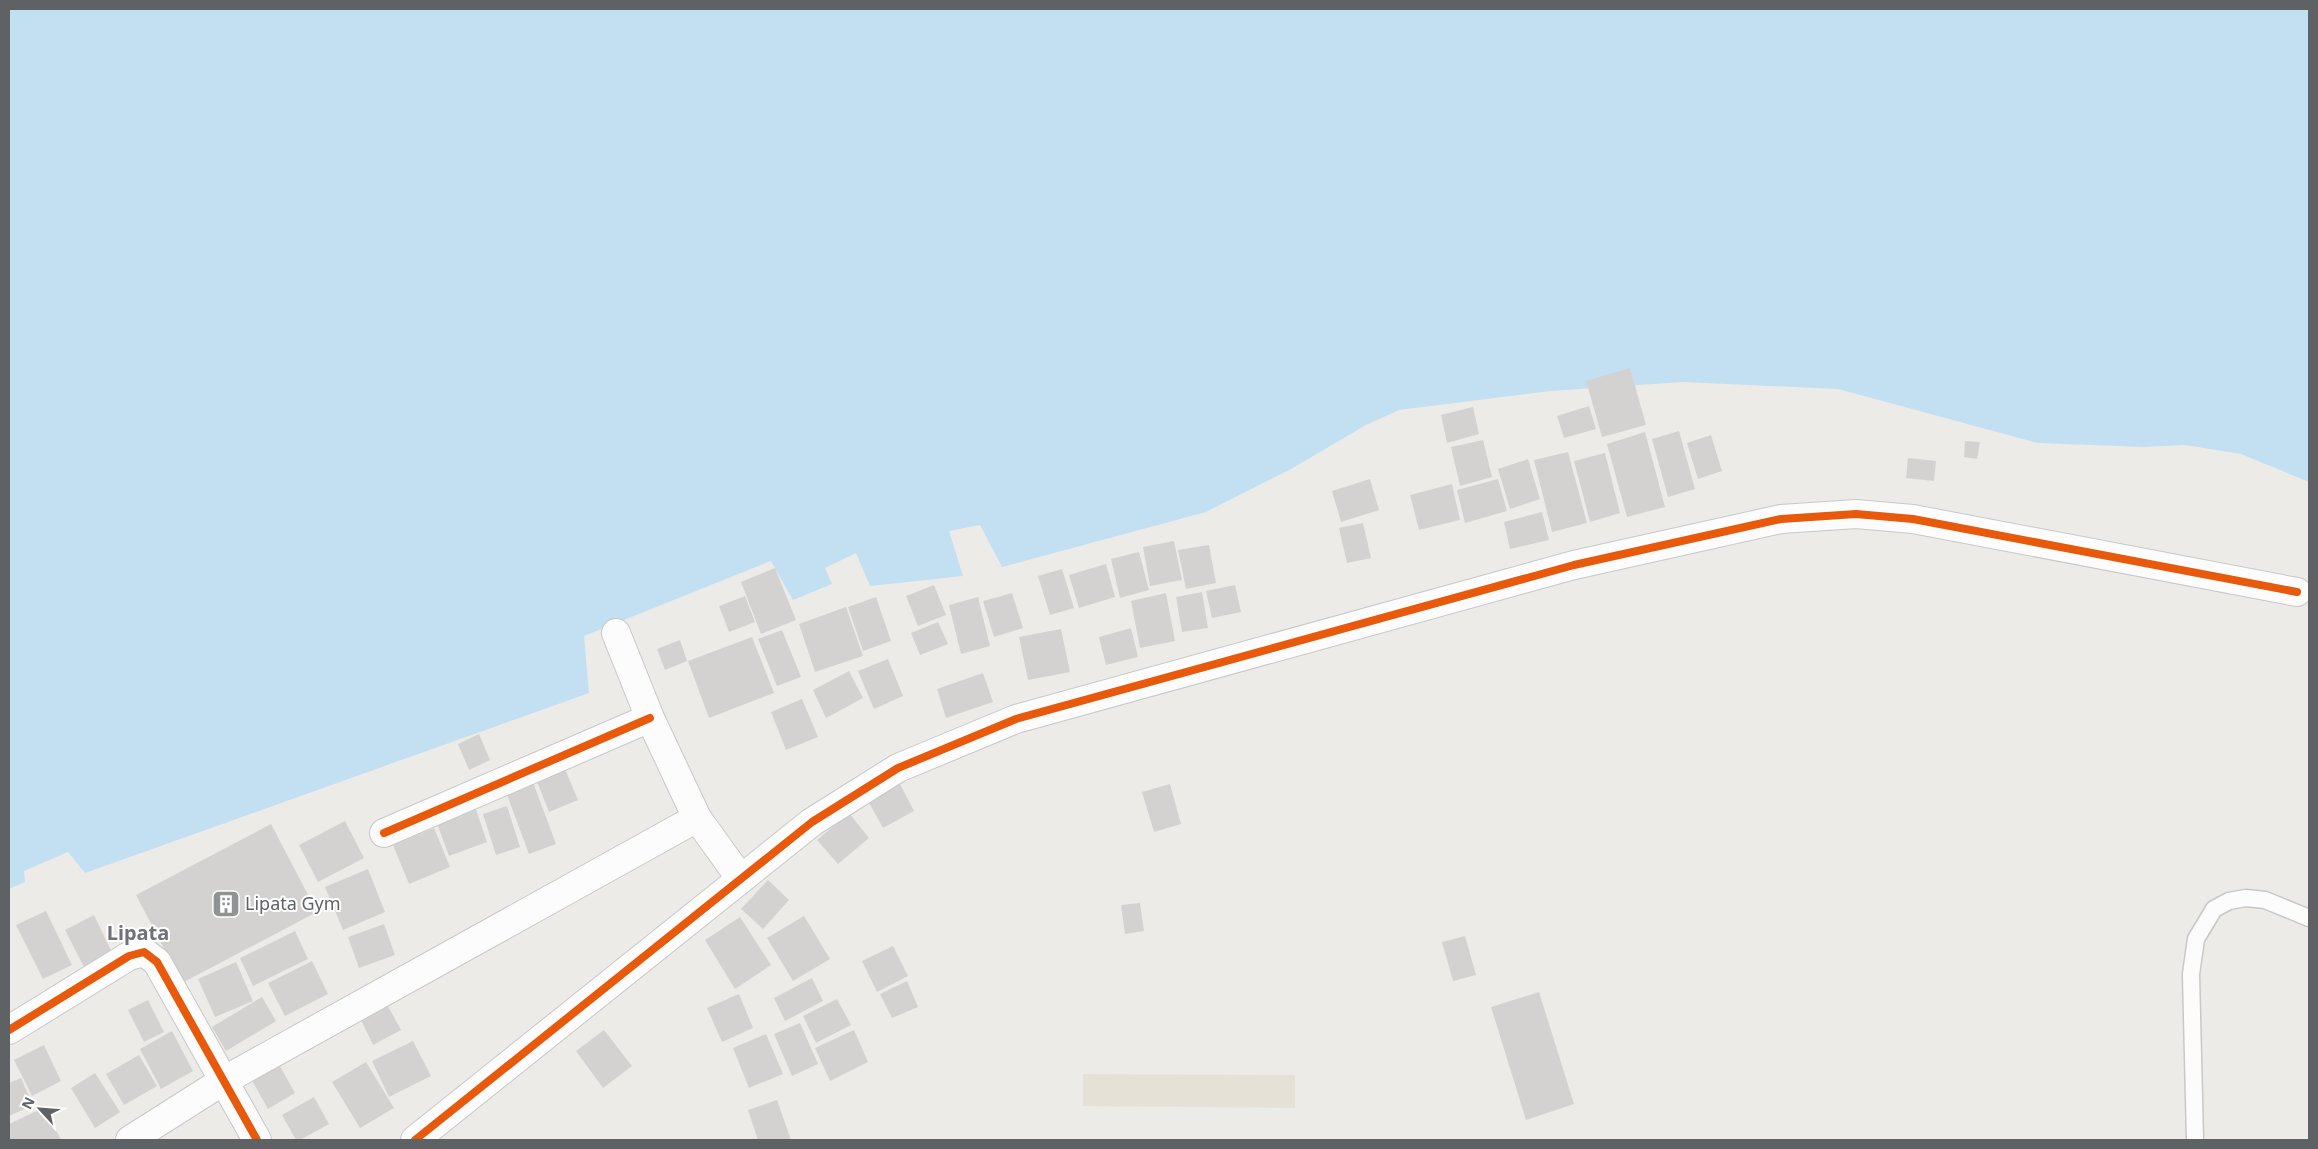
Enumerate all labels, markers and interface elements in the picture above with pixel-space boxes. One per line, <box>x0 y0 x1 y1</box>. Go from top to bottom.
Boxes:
building icon: Lipata Gym <box>211 889 241 919</box>
place label: Lipata Gym <box>245 891 341 915</box>
district label: Lipata <box>107 919 169 946</box>
north arrow <box>15 1084 65 1134</box>
text: N <box>17 1094 39 1112</box>

